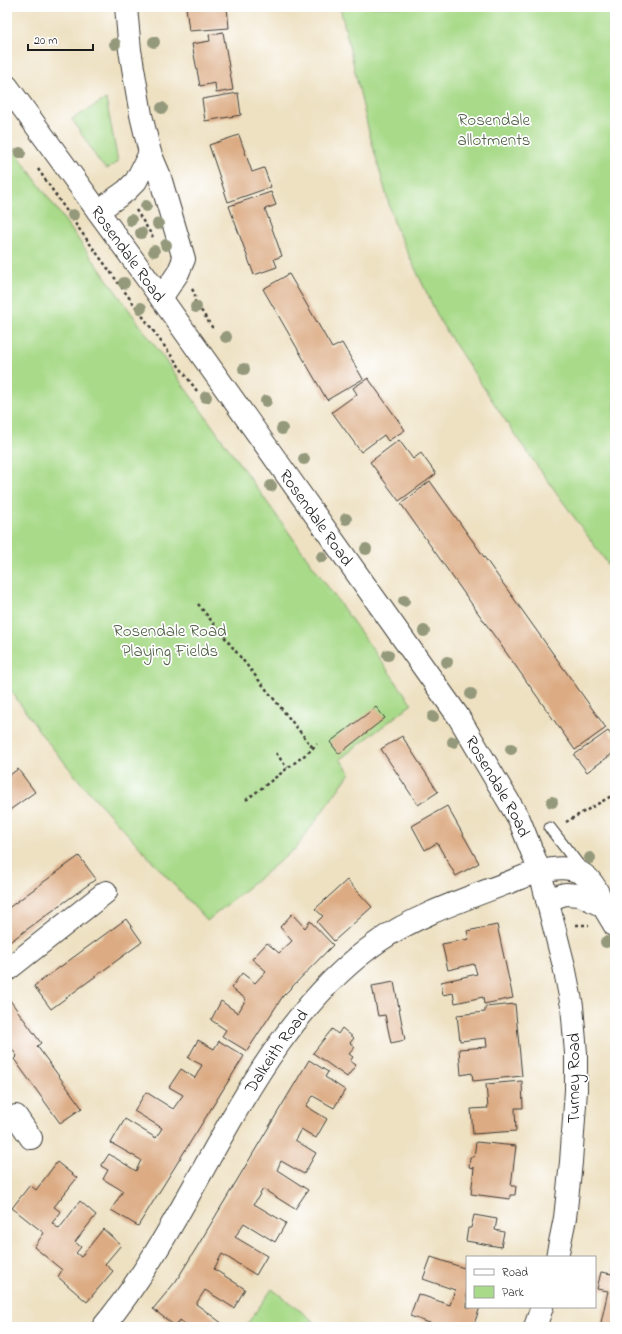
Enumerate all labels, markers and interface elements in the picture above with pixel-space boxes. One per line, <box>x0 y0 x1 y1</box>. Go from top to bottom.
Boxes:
scale bar <box>28 26 93 52</box>
text: 20 m <box>34 32 57 50</box>
park label: Rosendale allotments <box>458 108 531 153</box>
street label: Rosendale Road <box>84 201 171 308</box>
street label: Rosendale Road <box>273 465 359 572</box>
park label: Rosendale Road Playing Fields <box>113 619 227 666</box>
street label: Rosendale Road <box>458 731 536 841</box>
street label: Dalkeith Road <box>238 1004 315 1099</box>
street label: Turney Road <box>562 1032 588 1123</box>
legend <box>466 1256 596 1308</box>
text: Road <box>502 1264 528 1282</box>
text: Park <box>502 1284 524 1302</box>

